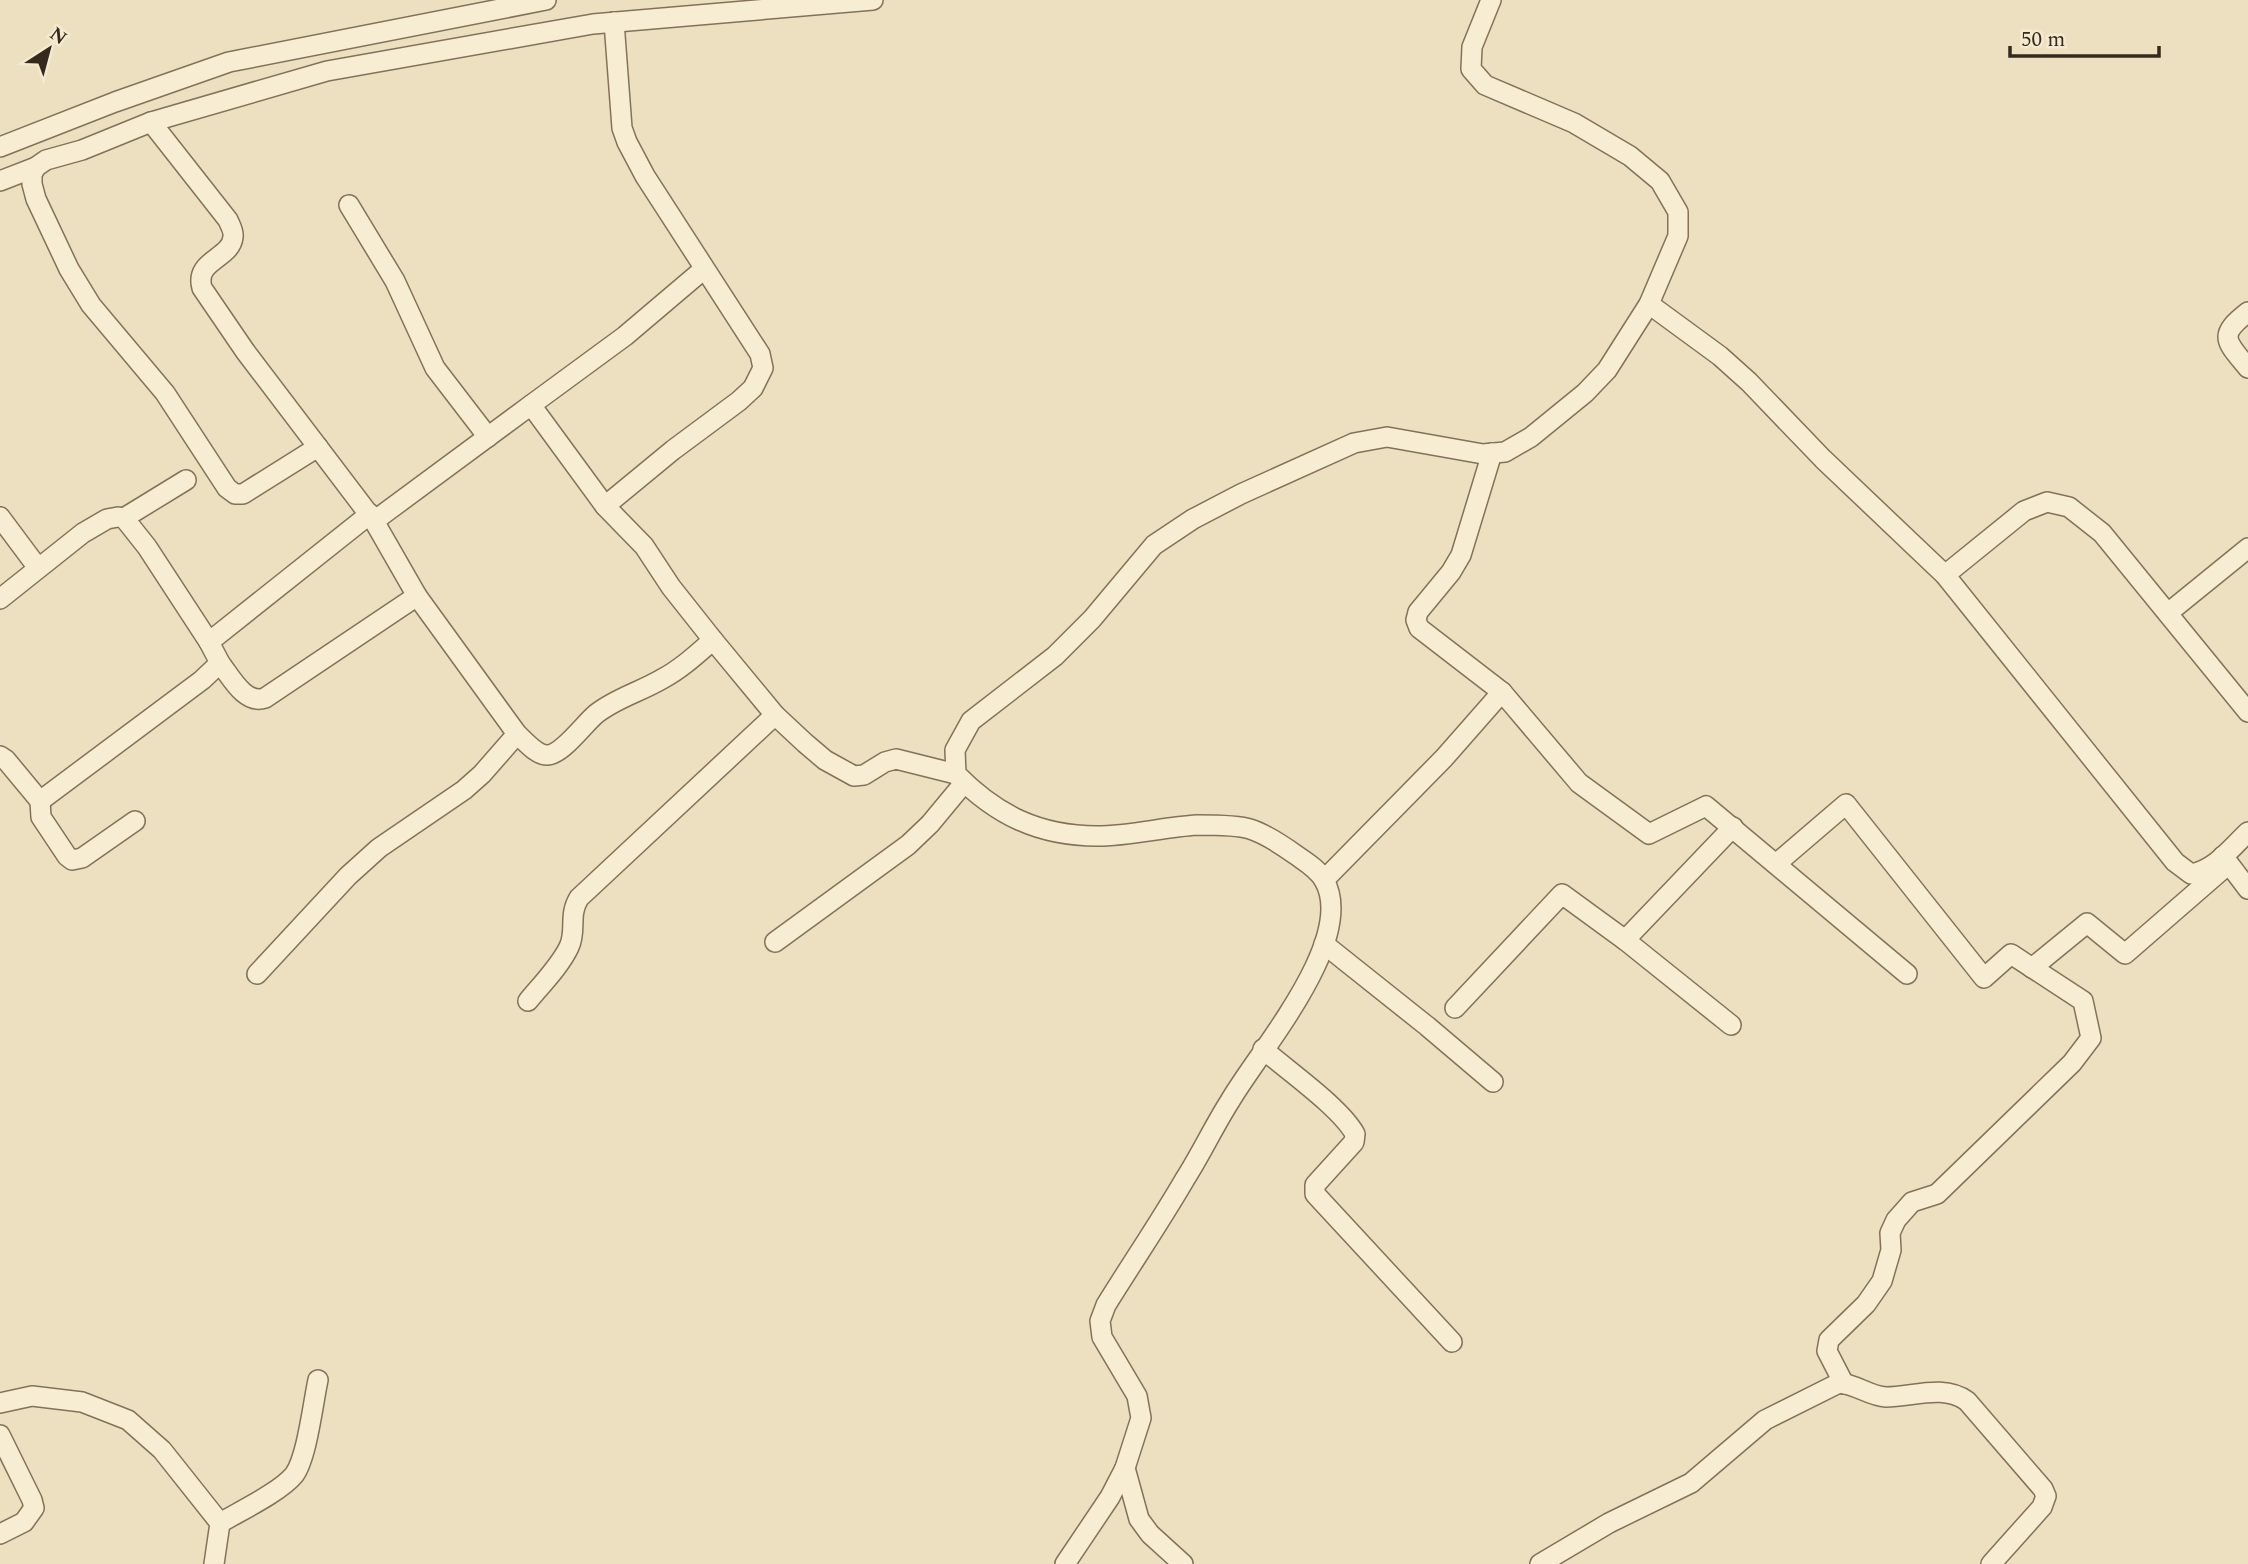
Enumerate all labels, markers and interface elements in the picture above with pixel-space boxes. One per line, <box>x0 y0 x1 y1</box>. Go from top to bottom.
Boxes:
north arrow <box>14 14 84 84</box>
scale bar <box>2010 14 2159 58</box>
text: N <box>43 20 73 53</box>
text: 50 m <box>2021 24 2065 56</box>

